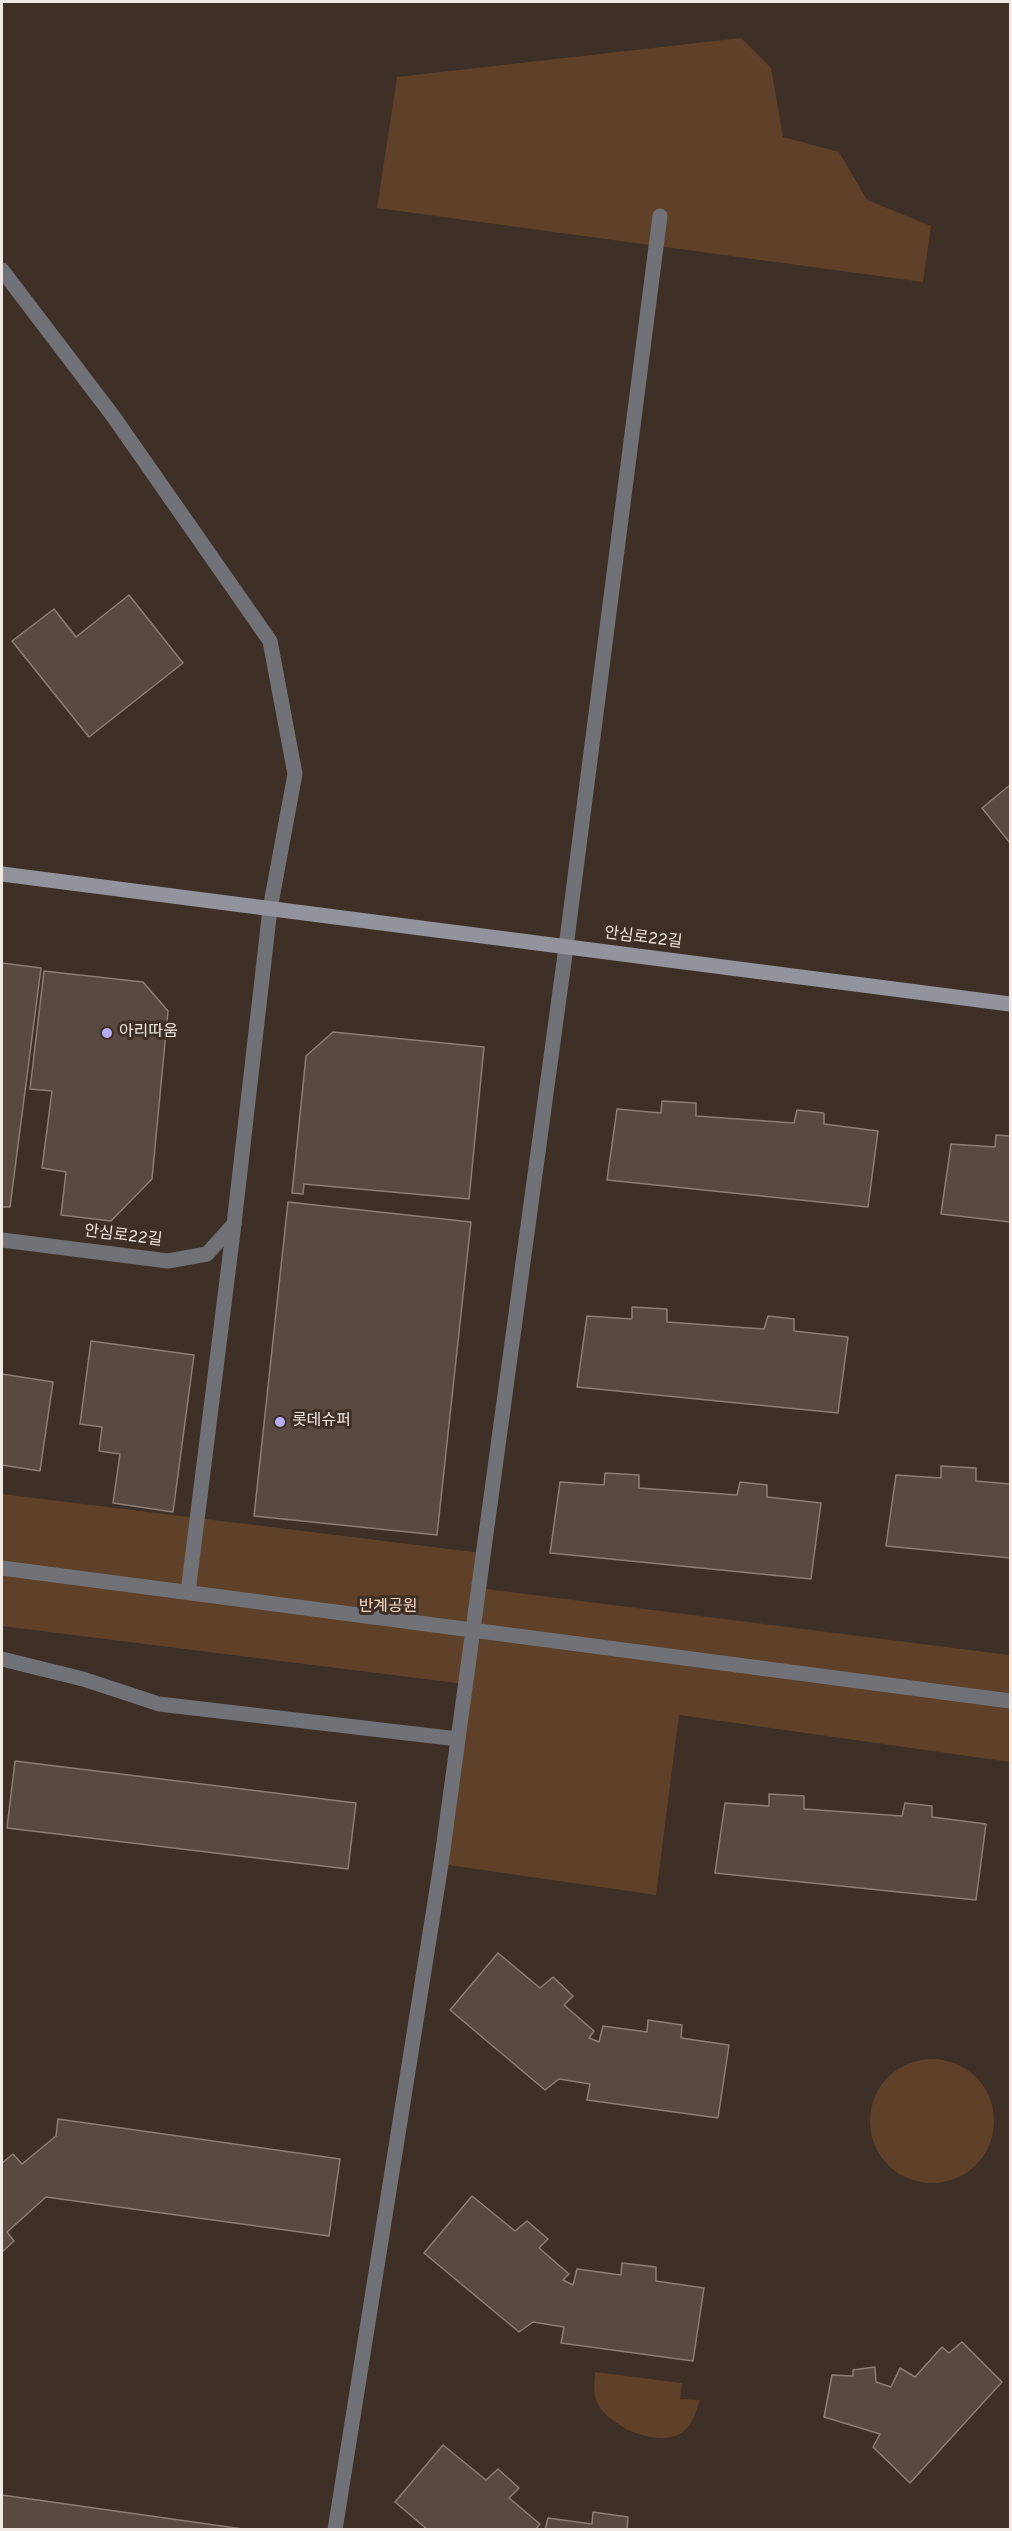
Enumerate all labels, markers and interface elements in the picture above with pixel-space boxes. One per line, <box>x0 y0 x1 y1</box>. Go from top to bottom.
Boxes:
street label: 안심로22길 <box>603 925 683 953</box>
place label: 아리따움 <box>119 1023 178 1043</box>
marker: 아리따움 <box>100 1026 114 1040</box>
street label: 안심로22길 <box>83 1223 163 1251</box>
place label: 롯데슈퍼 <box>292 1412 351 1432</box>
marker: 롯데슈퍼 <box>273 1415 287 1429</box>
park label: 반계공원 <box>359 1598 417 1618</box>

